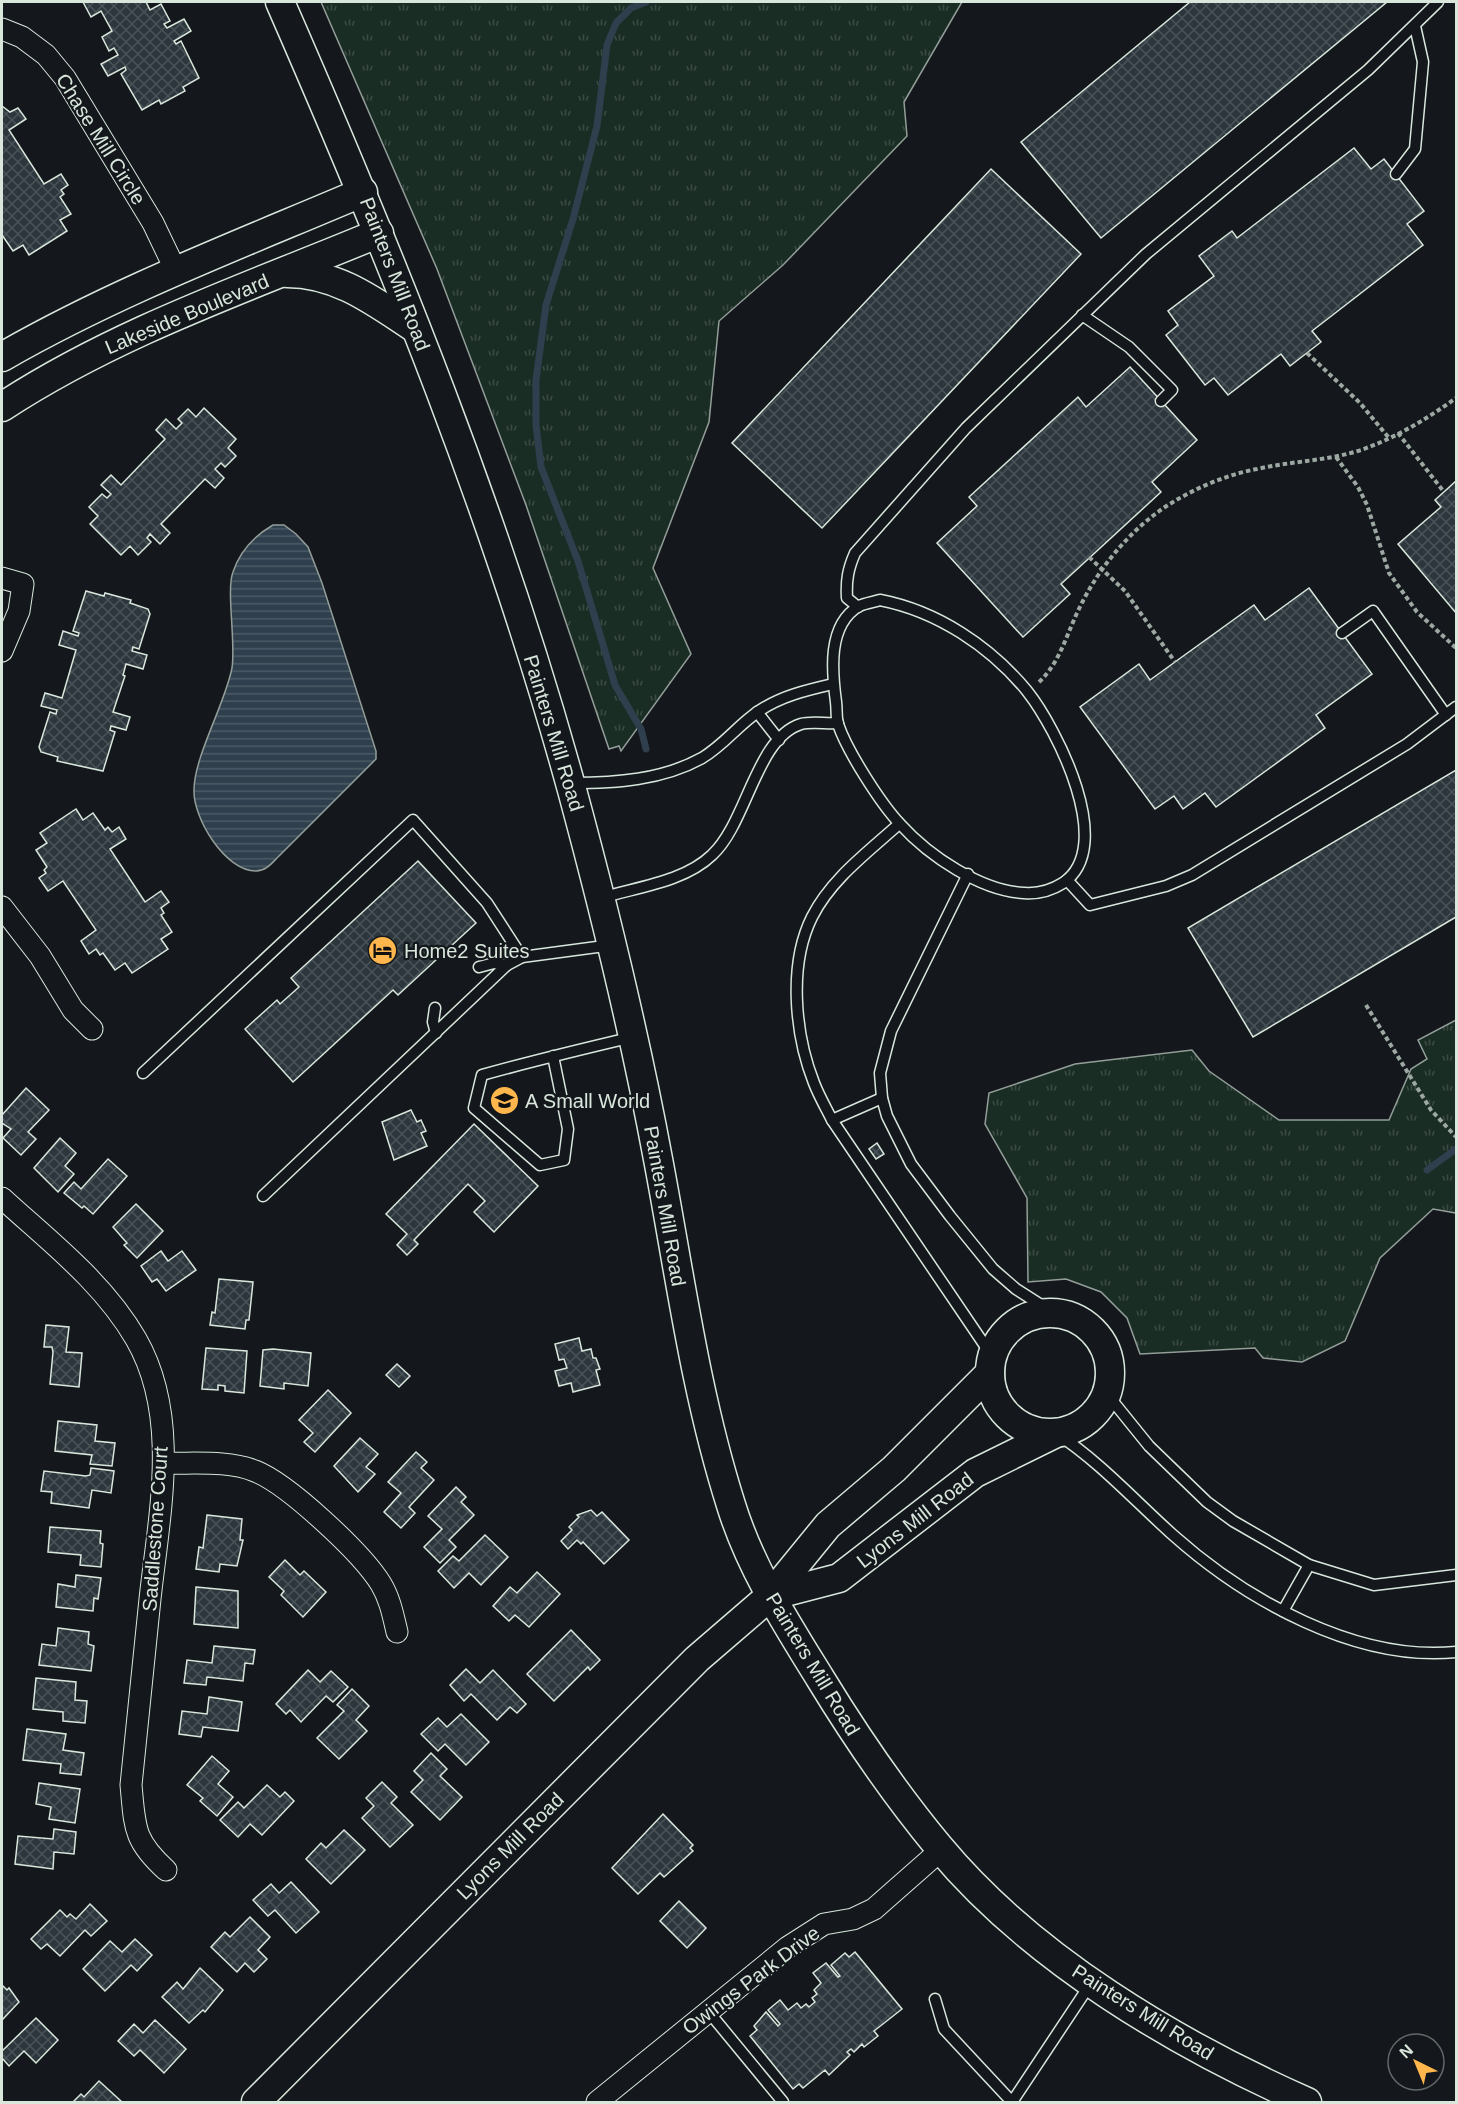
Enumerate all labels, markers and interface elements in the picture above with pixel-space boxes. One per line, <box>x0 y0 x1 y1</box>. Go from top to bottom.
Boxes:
street label: Chase Mill Circle <box>52 70 150 208</box>
street label: Painters Mill Road <box>356 194 434 354</box>
street label: Lakeside Boulevard <box>102 270 272 358</box>
street label: Painters Mill Road <box>520 652 588 814</box>
hotel icon: Home2 Suites <box>367 935 399 967</box>
place label: Home2 Suites <box>404 940 530 962</box>
school or university icon: A Small World <box>488 1085 520 1117</box>
place label: A Small World <box>525 1090 650 1112</box>
street label: Painters Mill Road <box>640 1124 690 1288</box>
street label: Saddlestone Court <box>138 1445 172 1612</box>
street label: Lyons Mill Road <box>852 1468 978 1572</box>
street label: Painters Mill Road <box>762 1589 864 1739</box>
street label: Lyons Mill Road <box>452 1788 568 1904</box>
street label: Owings Park Drive <box>678 1921 824 2039</box>
street label: Painters Mill Road <box>1068 1960 1218 2064</box>
north arrow <box>1386 2032 1446 2092</box>
text: N <box>1396 2041 1416 2062</box>

